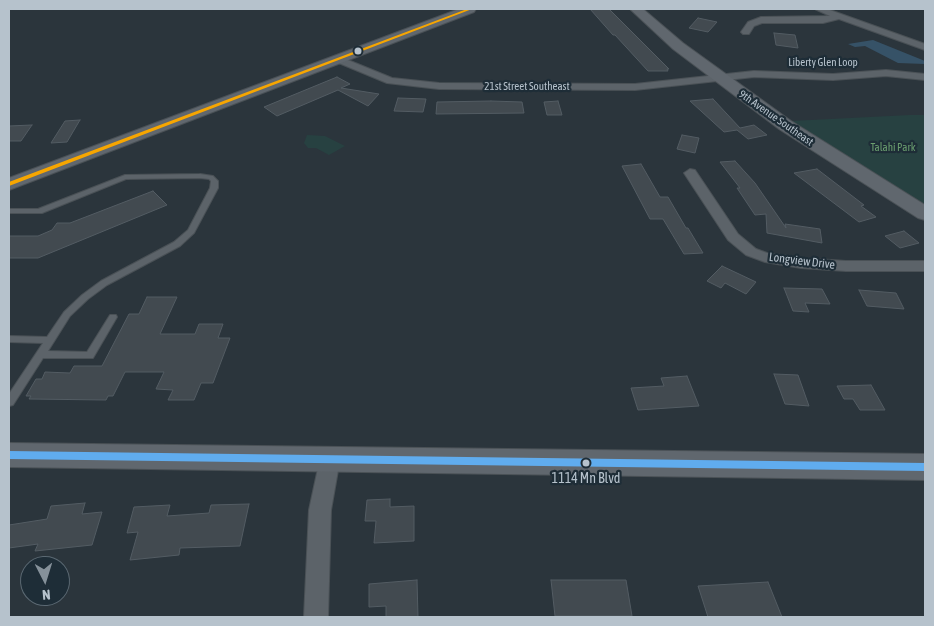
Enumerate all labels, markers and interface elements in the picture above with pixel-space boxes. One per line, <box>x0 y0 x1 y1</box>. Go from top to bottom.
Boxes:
unlabelled marker <box>353 46 363 56</box>
street label: Liberty Glen Loop <box>788 56 858 70</box>
street label: 21st Street Southeast <box>484 80 570 94</box>
street label: 9th Avenue Southeast <box>736 87 816 149</box>
park label: Talahi Park <box>871 141 915 155</box>
street label: Longview Drive <box>768 250 836 272</box>
marker: 1114 Mn Blvd <box>581 458 591 468</box>
place label: 1114 Mn Blvd <box>552 471 620 487</box>
north arrow <box>20 556 70 606</box>
text: N <box>41 587 51 603</box>

